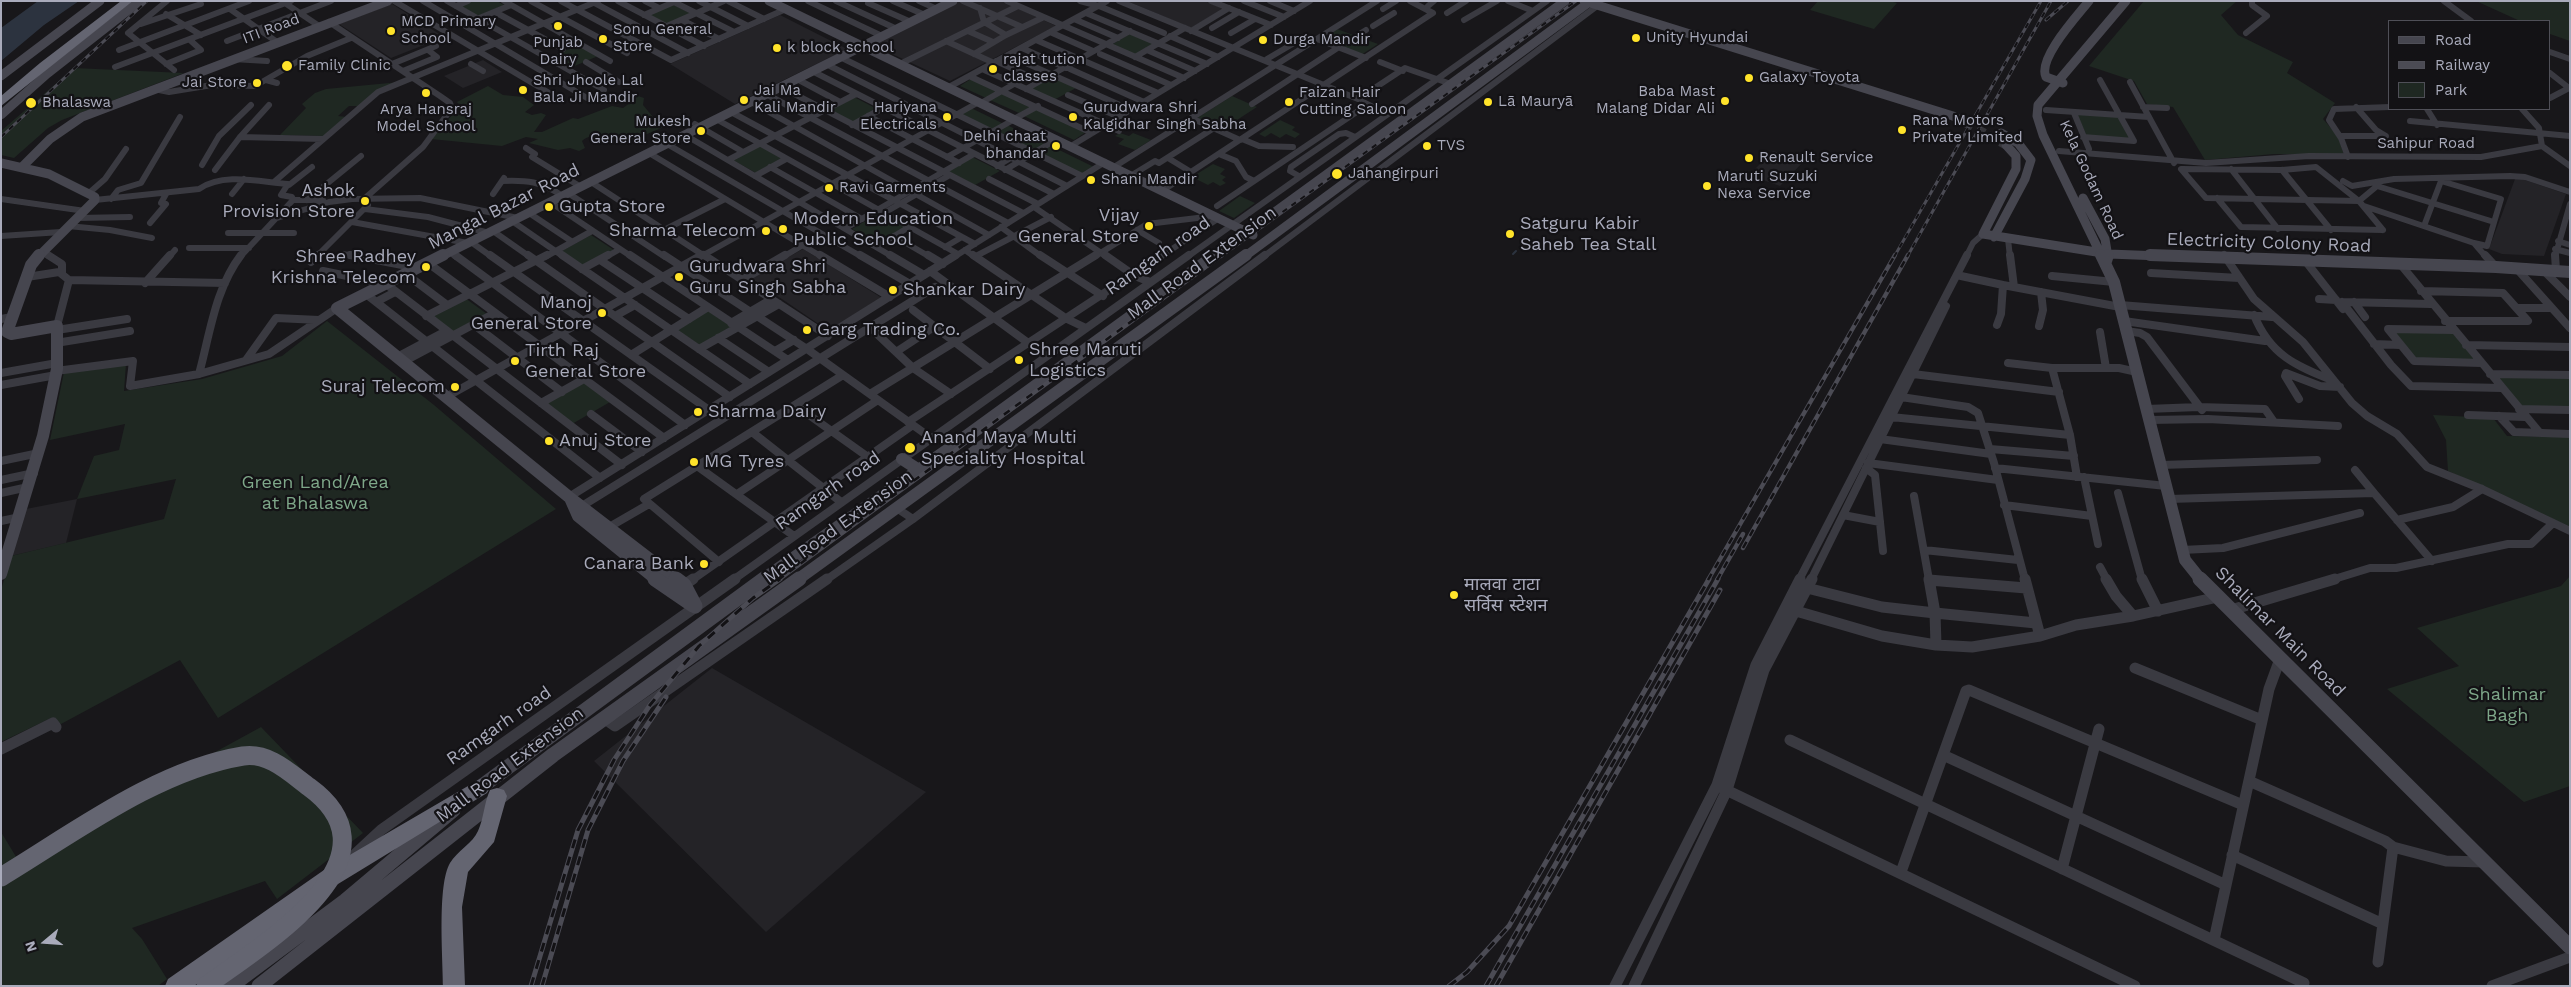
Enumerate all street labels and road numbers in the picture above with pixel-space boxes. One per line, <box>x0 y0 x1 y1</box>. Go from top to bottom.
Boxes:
street label: ITI Road <box>240 10 302 48</box>
street label: Kela Godam Road <box>2055 117 2127 243</box>
street label: Sahipur Road <box>2377 135 2475 153</box>
street label: Mangal Bazar Road <box>425 159 583 255</box>
street label: Mall Road Extension <box>1123 202 1281 324</box>
street label: Ramgarh road <box>1101 212 1215 300</box>
street label: Electricity Colony Road <box>2166 229 2372 257</box>
street label: Ramgarh road <box>771 447 885 535</box>
street label: Mall Road Extension <box>759 466 917 588</box>
street label: Shalimar Main Road <box>2210 562 2350 702</box>
street label: Ramgarh road <box>442 682 556 770</box>
street label: Mall Road Extension <box>432 702 588 828</box>

